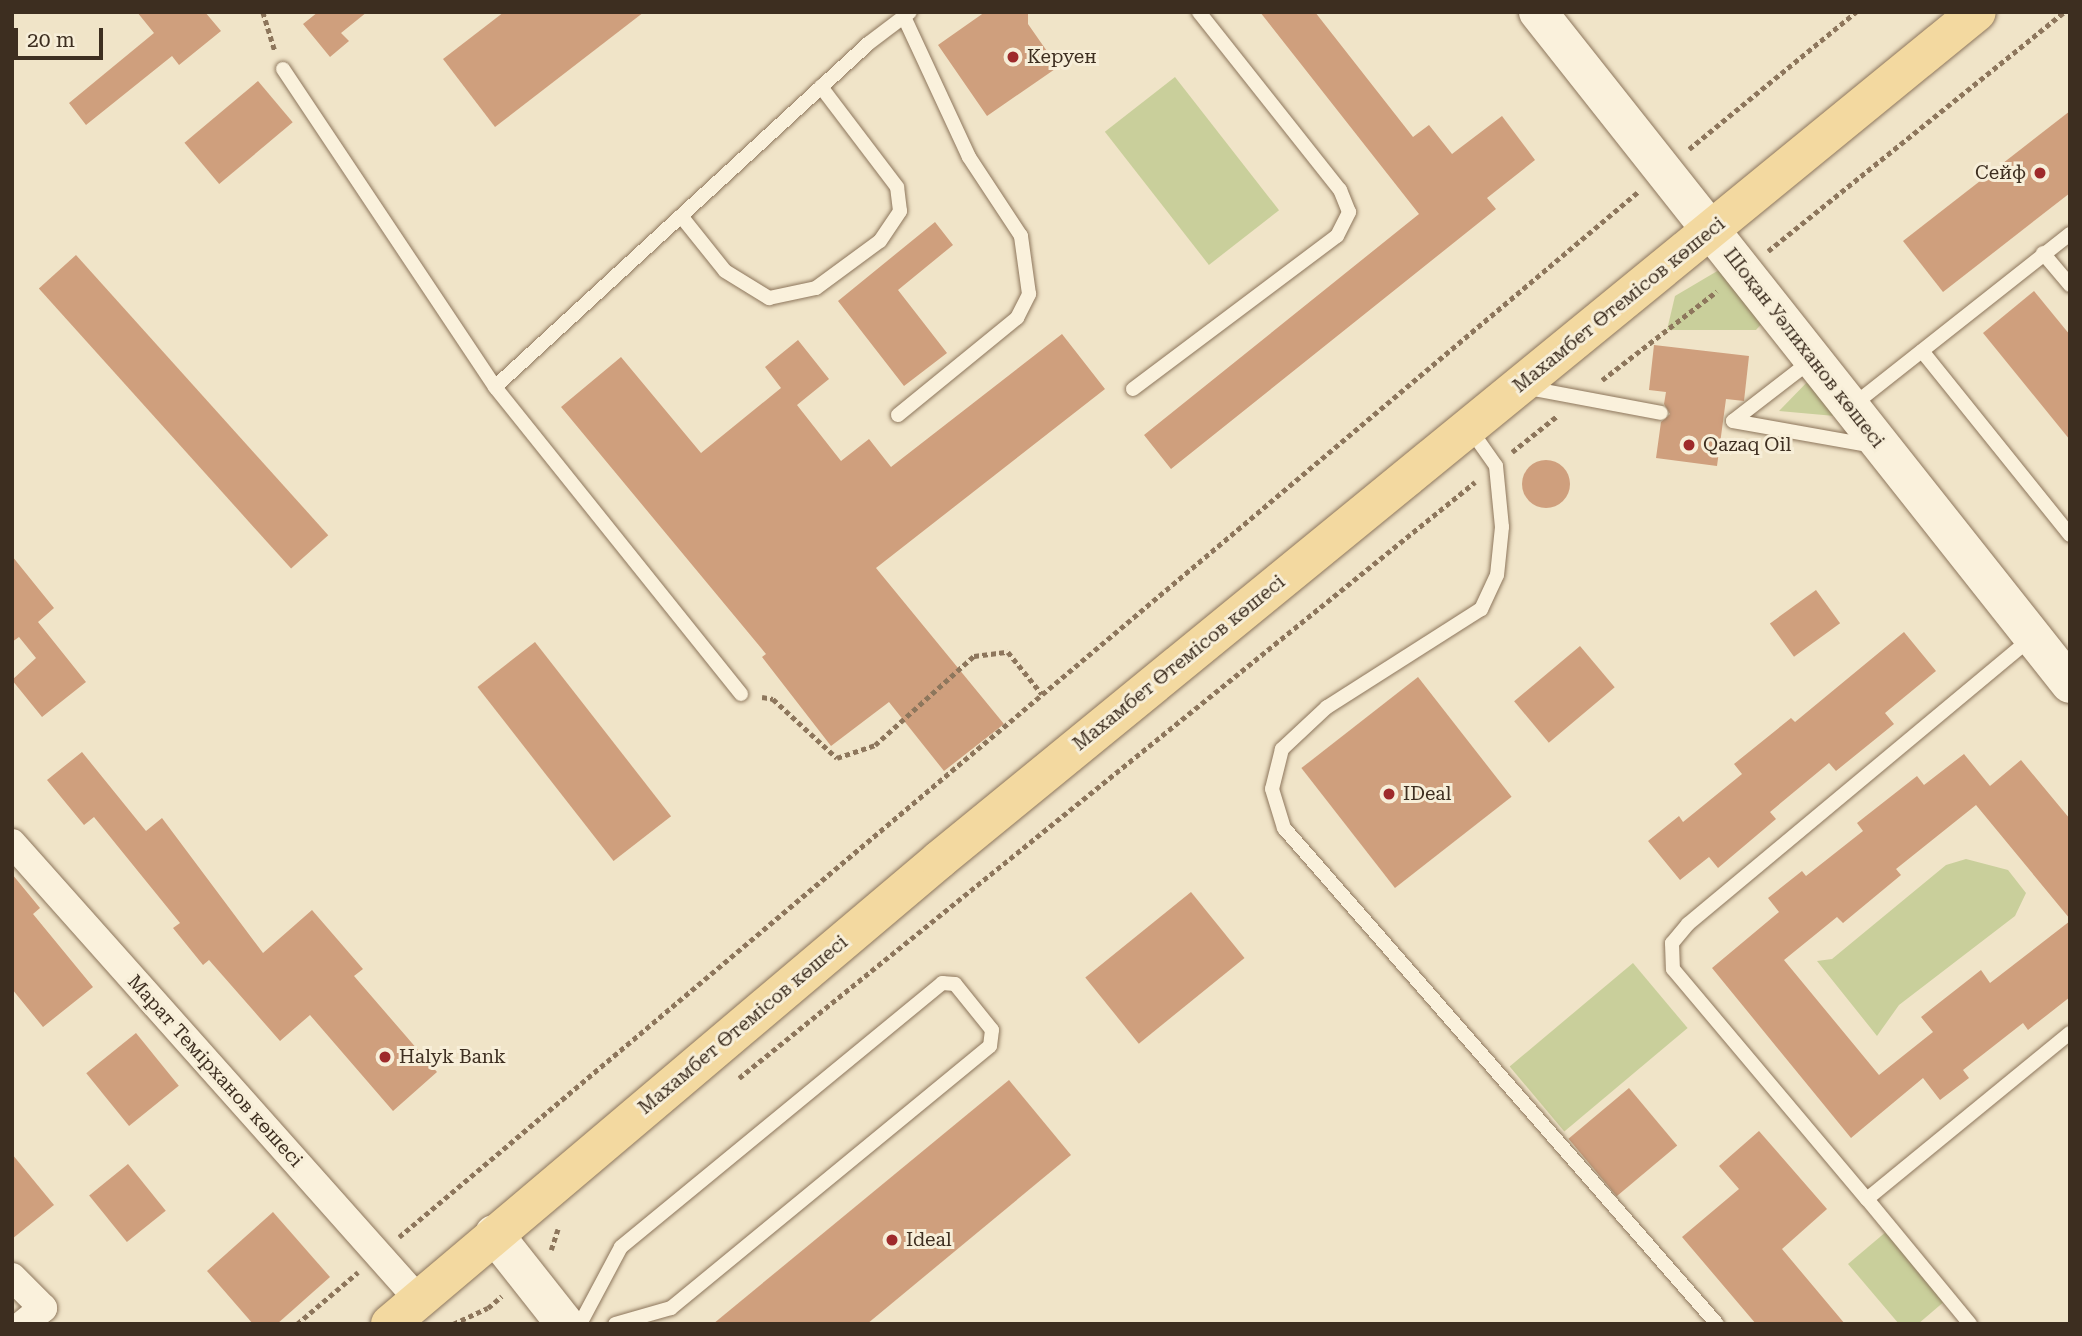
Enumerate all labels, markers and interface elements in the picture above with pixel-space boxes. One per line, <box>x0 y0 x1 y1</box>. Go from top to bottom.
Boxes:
scale bar <box>18 14 107 58</box>
text: 20 m <box>27 28 75 52</box>
place label: Керуен <box>1027 46 1097 68</box>
marker: Керуен <box>1005 49 1021 65</box>
place label: Сейф <box>1975 162 2026 184</box>
marker: Сейф <box>2032 165 2048 181</box>
street label: Махамбет Өтемісов көшесі <box>1508 212 1730 398</box>
street label: Шоқан Уәлиханов көшесі <box>1719 244 1889 452</box>
place label: Qazaq Oil <box>1703 434 1791 456</box>
marker: Qazaq Oil <box>1681 437 1697 453</box>
street label: Махамбет Өтемісов көшесі <box>1068 570 1290 756</box>
place label: IDeal <box>1403 783 1451 805</box>
marker: IDeal <box>1381 786 1397 802</box>
street label: Махамбет Өтемісов көшесі <box>634 931 852 1119</box>
street label: Марат Темірханов көшесі <box>123 970 307 1172</box>
place label: Halyk Bank <box>399 1046 506 1068</box>
marker: Halyk Bank <box>377 1049 393 1065</box>
place label: Ideal <box>906 1229 952 1251</box>
marker: Ideal <box>884 1232 900 1248</box>

